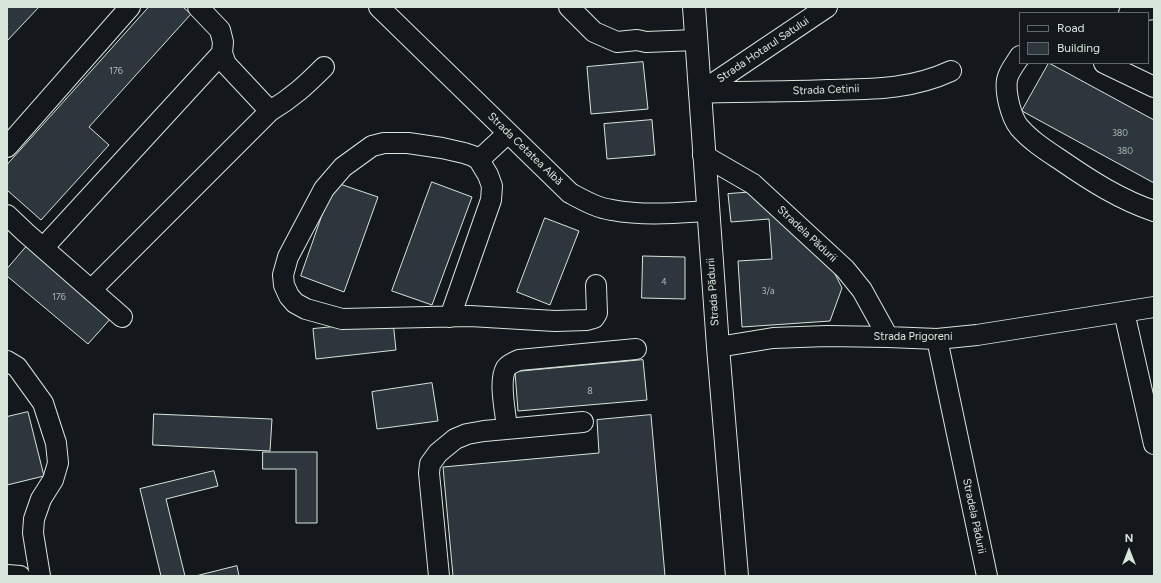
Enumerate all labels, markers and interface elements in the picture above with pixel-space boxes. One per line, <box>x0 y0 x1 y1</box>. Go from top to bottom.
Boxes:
legend <box>1019 12 1149 64</box>
street label: Strada Hotarul Satului <box>714 14 812 86</box>
text: Road <box>1057 21 1085 35</box>
text: Building <box>1057 41 1100 55</box>
house number: 176 <box>109 66 123 76</box>
street label: Strada Cetinii <box>792 82 860 98</box>
street label: Strada Cetatea Albă <box>485 110 565 188</box>
house number: 380 <box>1112 128 1128 138</box>
house number: 380 <box>1117 146 1133 156</box>
street label: Stradela Pădurii <box>774 203 840 265</box>
street label: Strada Pădurii <box>704 257 722 327</box>
house number: 4 <box>661 277 667 287</box>
house number: 3/a <box>762 286 774 296</box>
house number: 176 <box>52 292 66 302</box>
street label: Strada Prigoreni <box>874 330 952 344</box>
house number: 8 <box>587 386 593 396</box>
street label: Stradela Pădurii <box>960 477 988 555</box>
north arrow <box>1109 531 1149 571</box>
text: N <box>1125 532 1133 545</box>

